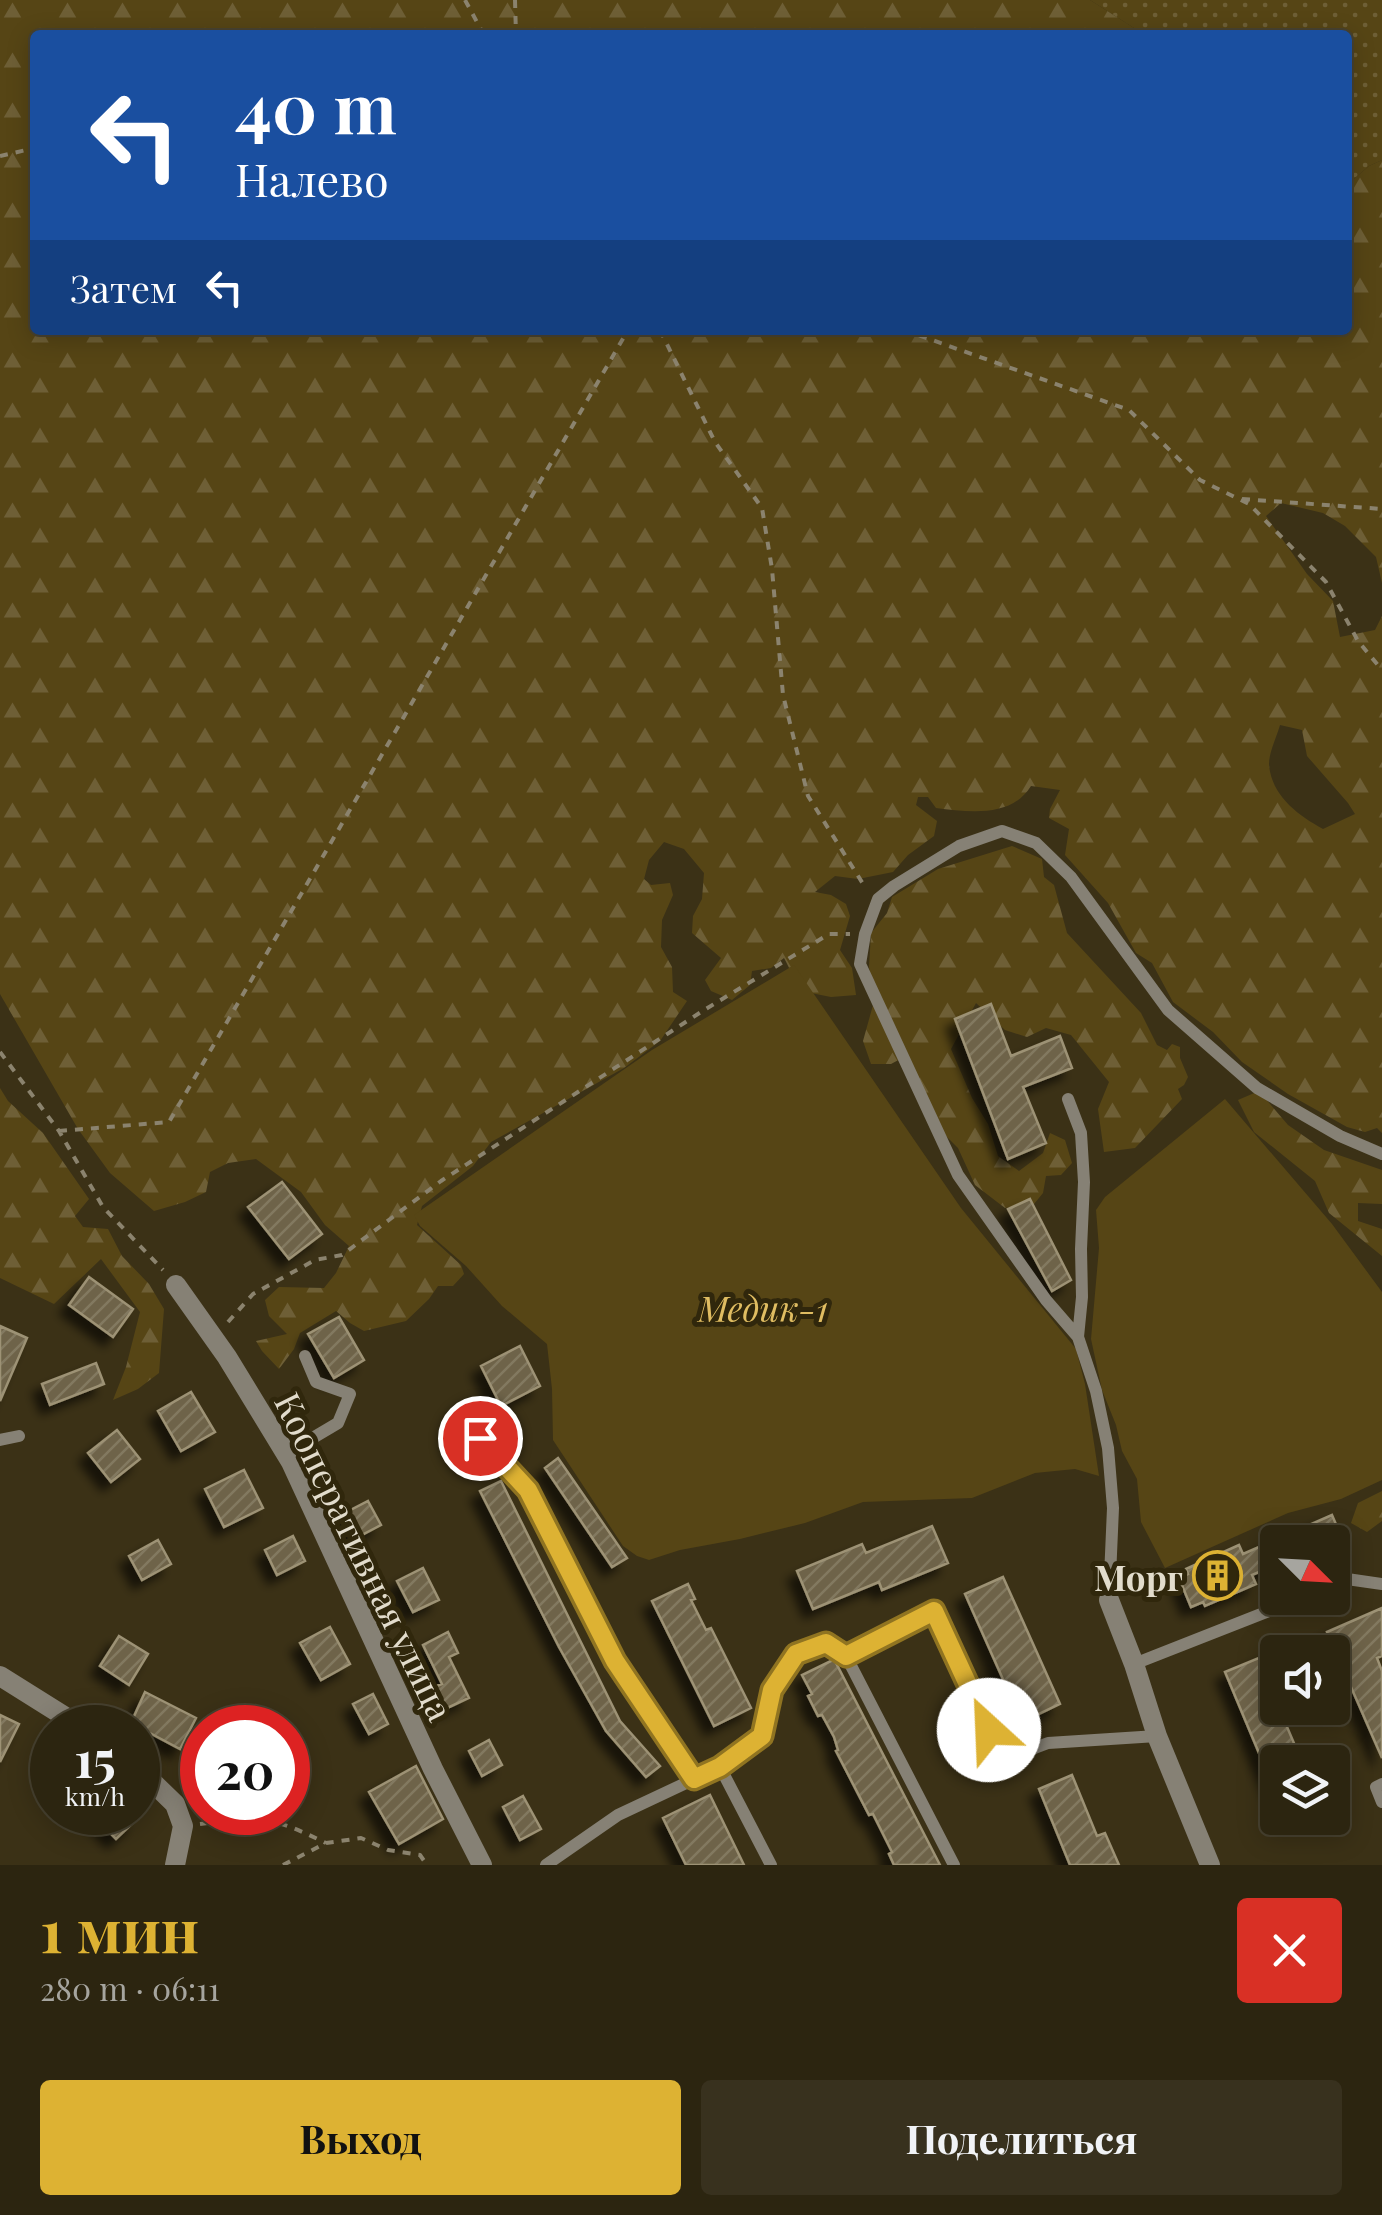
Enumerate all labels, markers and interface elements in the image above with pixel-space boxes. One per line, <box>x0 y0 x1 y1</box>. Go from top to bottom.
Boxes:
text: 40 m <box>235 58 397 152</box>
icon: left <box>70 70 200 200</box>
text: Налево <box>235 148 389 208</box>
icon: left <box>197 260 252 315</box>
text: Затем <box>70 262 177 313</box>
park label: Медик-1 <box>696 1284 828 1331</box>
street label: Кооперативная улица <box>265 1384 465 1728</box>
pin <box>438 1396 523 1481</box>
icon: arrive <box>453 1411 508 1466</box>
north arrow <box>1260 1525 1350 1615</box>
map controls <box>1260 1525 1350 1835</box>
building icon: Морг <box>1192 1550 1244 1602</box>
place label: Морг <box>1094 1553 1183 1600</box>
button: sound <box>1260 1635 1350 1725</box>
position arrow <box>937 1678 1041 1782</box>
speed limit sign: 20 <box>180 1705 310 1835</box>
text: 15 <box>74 1724 116 1791</box>
button: layers <box>1260 1745 1350 1835</box>
text: km/h <box>65 1779 125 1812</box>
text: 1 мин <box>40 1888 199 1968</box>
button: close <box>1237 1898 1342 2003</box>
text: 280 m · 06:11 <box>40 1966 220 2009</box>
button: Выход <box>40 2080 681 2195</box>
button: Поделиться <box>701 2080 1342 2195</box>

